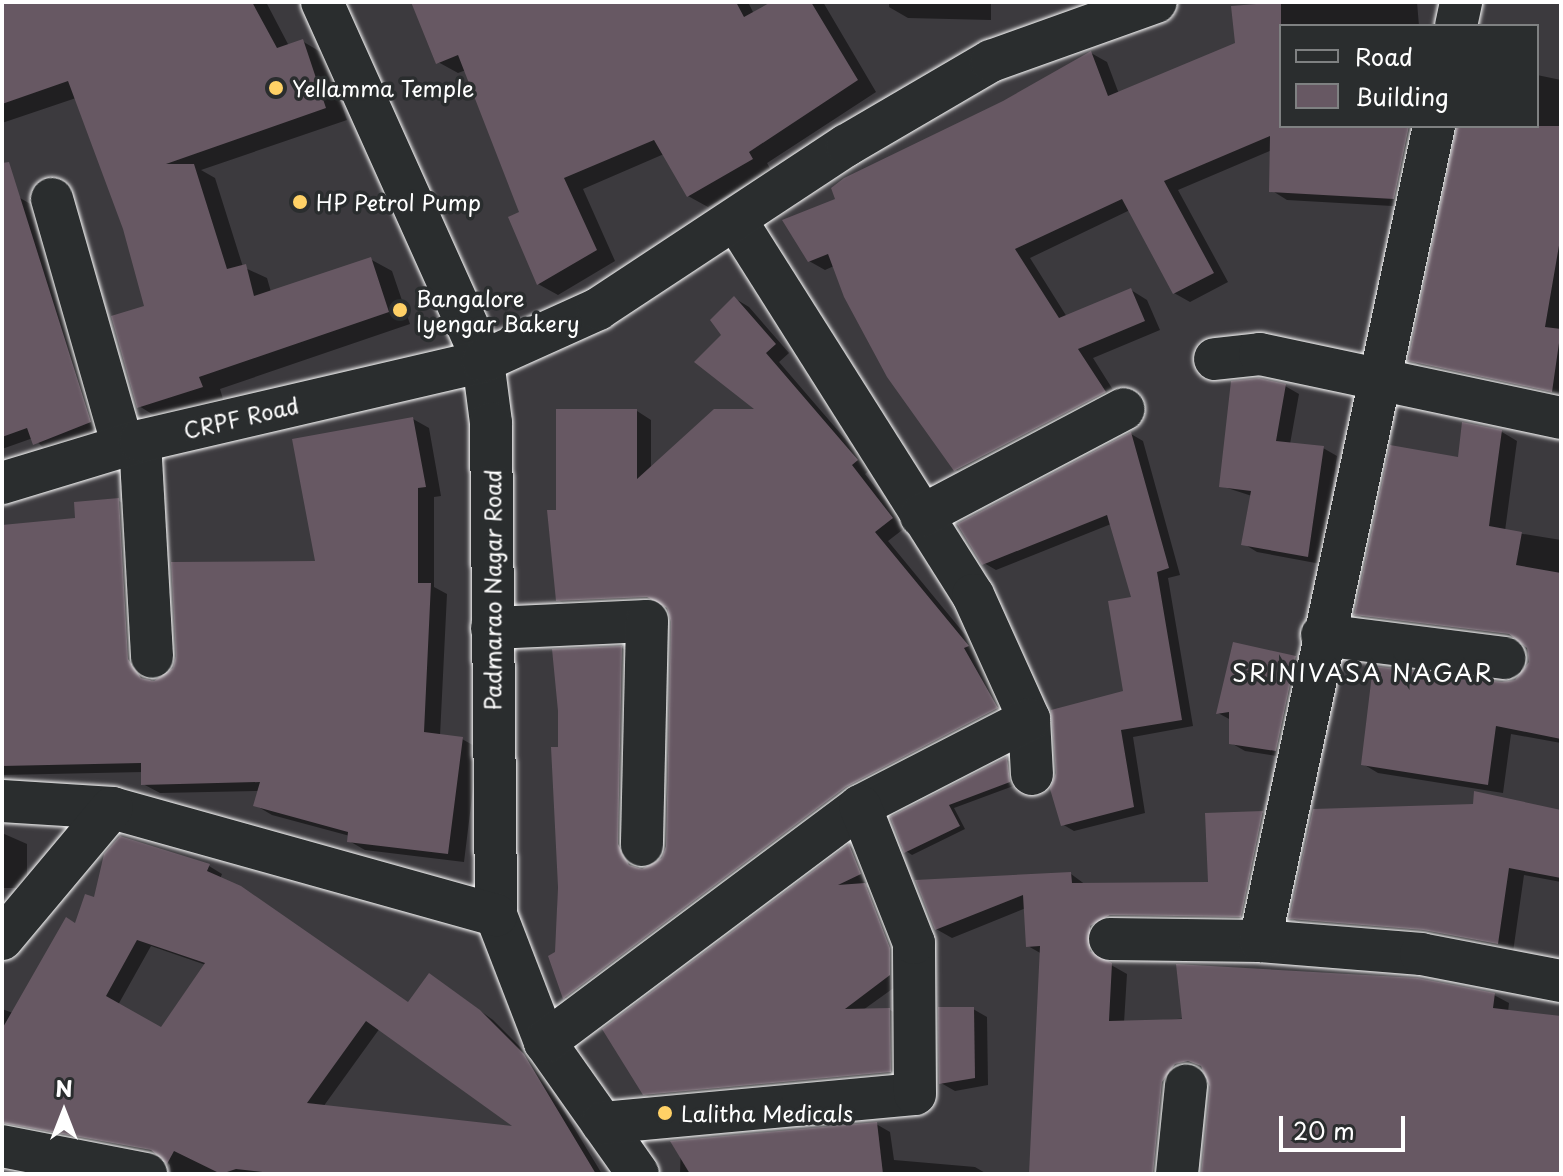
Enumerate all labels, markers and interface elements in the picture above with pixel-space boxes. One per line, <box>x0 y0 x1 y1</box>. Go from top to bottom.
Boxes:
legend <box>1279 24 1539 128</box>
text: Road <box>1355 38 1413 74</box>
place label: Yellamma Temple <box>292 75 475 101</box>
text: Building <box>1355 78 1449 114</box>
marker: Yellamma Temple <box>267 79 285 97</box>
place label: HP Petrol Pump <box>316 189 482 215</box>
marker: HP Petrol Pump <box>291 193 309 211</box>
place label: Bangalore Iyengar Bakery <box>416 284 581 336</box>
marker: Bangalore Iyengar Bakery <box>391 301 409 319</box>
street label: CRPF Road <box>180 391 302 443</box>
street label: Padmarao Nagar Road <box>479 468 505 712</box>
district label: SRINIVASA NAGAR <box>1232 659 1494 687</box>
text: N <box>55 1071 73 1104</box>
north arrow <box>24 1072 104 1152</box>
place label: Lalitha Medicals <box>681 1100 853 1126</box>
scale bar <box>1283 1100 1409 1150</box>
marker: Lalitha Medicals <box>656 1104 674 1122</box>
text: 20 m <box>1293 1112 1355 1148</box>

